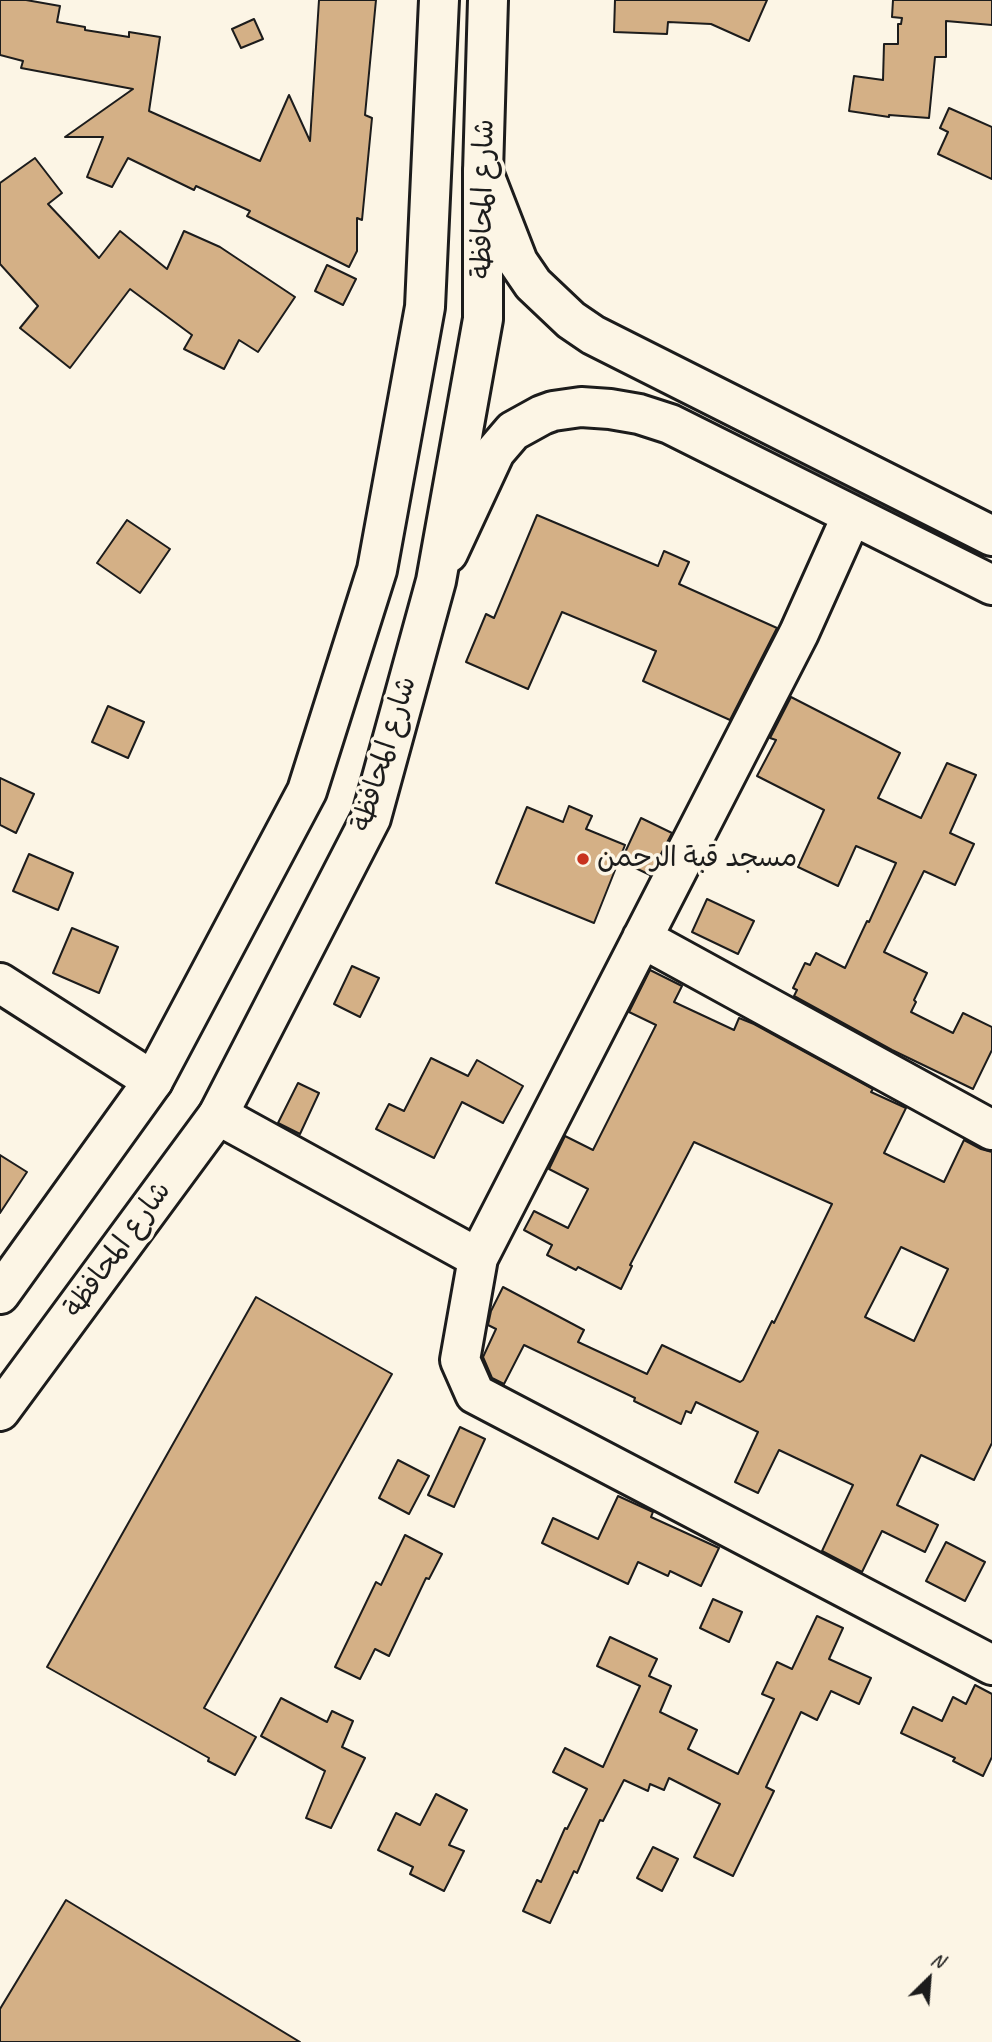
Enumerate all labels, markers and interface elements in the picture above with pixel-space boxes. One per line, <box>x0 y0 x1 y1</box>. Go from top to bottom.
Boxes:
street label: شارع المحافظة <box>466 119 502 279</box>
street label: شارع المحافظة <box>346 673 424 835</box>
place label: مسجد قبة الرحمن <box>597 842 797 876</box>
marker: مسجد قبة الرحمن <box>575 851 591 867</box>
street label: شارع المحافظة <box>57 1175 179 1325</box>
north arrow <box>894 1944 964 2014</box>
text: N <box>927 1947 948 1973</box>

